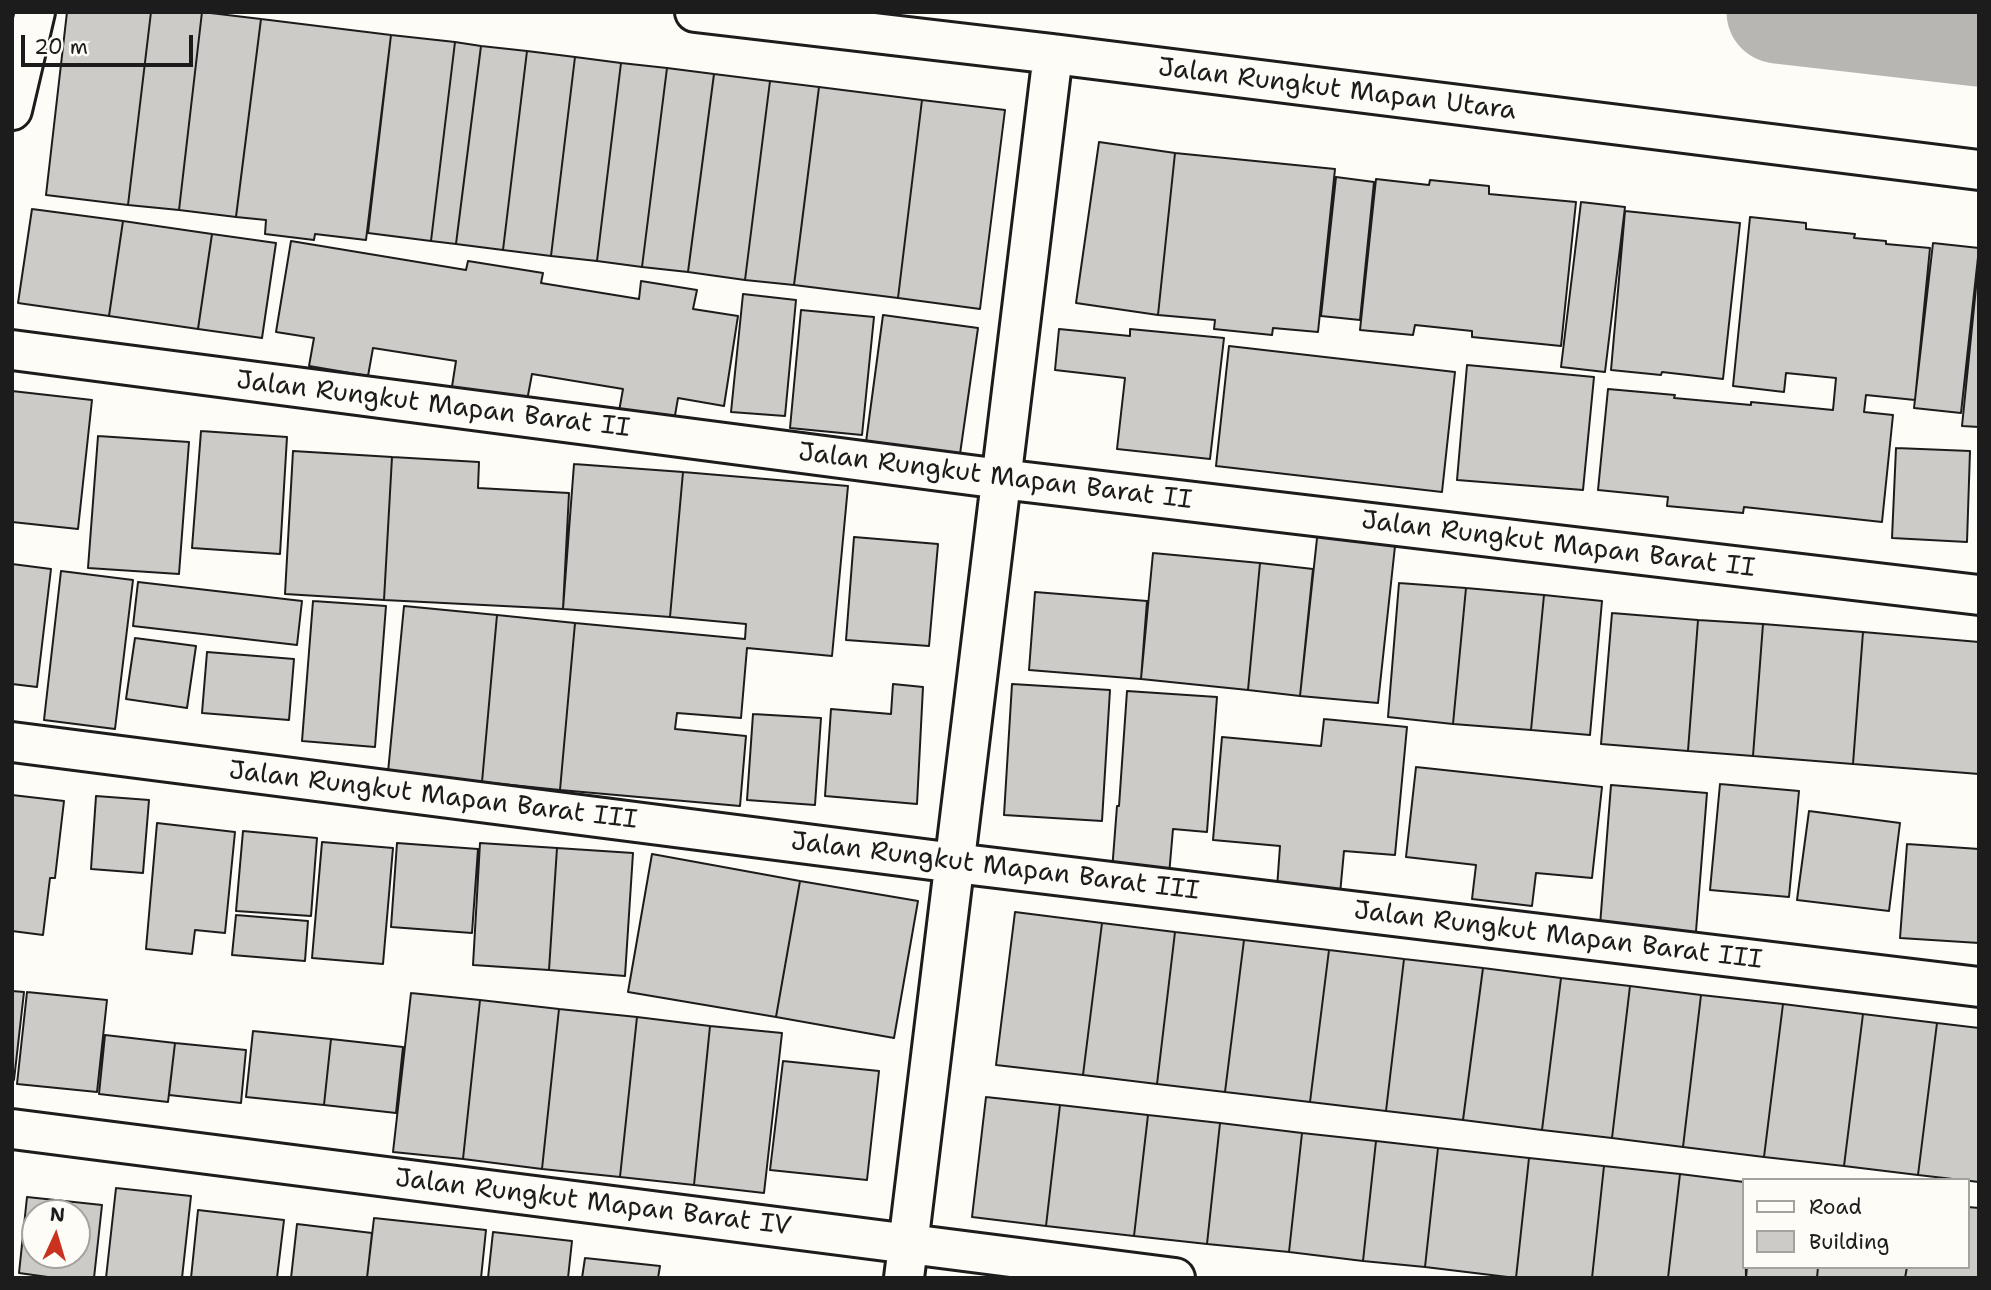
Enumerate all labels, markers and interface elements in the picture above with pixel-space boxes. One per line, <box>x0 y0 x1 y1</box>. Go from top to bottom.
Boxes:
scale bar <box>24 21 196 65</box>
text: 20 m <box>34 33 88 61</box>
street label: Jalan Rungkut Mapan Utara <box>1156 53 1518 127</box>
street label: Jalan Rungkut Mapan Barat II <box>234 365 632 445</box>
street label: Jalan Rungkut Mapan Barat II <box>796 437 1194 517</box>
street label: Jalan Rungkut Mapan Barat II <box>1359 505 1757 585</box>
street label: Jalan Rungkut Mapan Barat III <box>227 755 639 837</box>
street label: Jalan Rungkut Mapan Barat III <box>789 826 1201 908</box>
street label: Jalan Rungkut Mapan Barat III <box>1352 895 1764 977</box>
street label: Jalan Rungkut Mapan Barat IV <box>393 1163 793 1243</box>
legend <box>1742 1178 1970 1269</box>
text: Road <box>1809 1193 1862 1221</box>
north arrow <box>21 1199 91 1269</box>
text: N <box>49 1202 66 1228</box>
text: Building <box>1809 1228 1889 1256</box>

